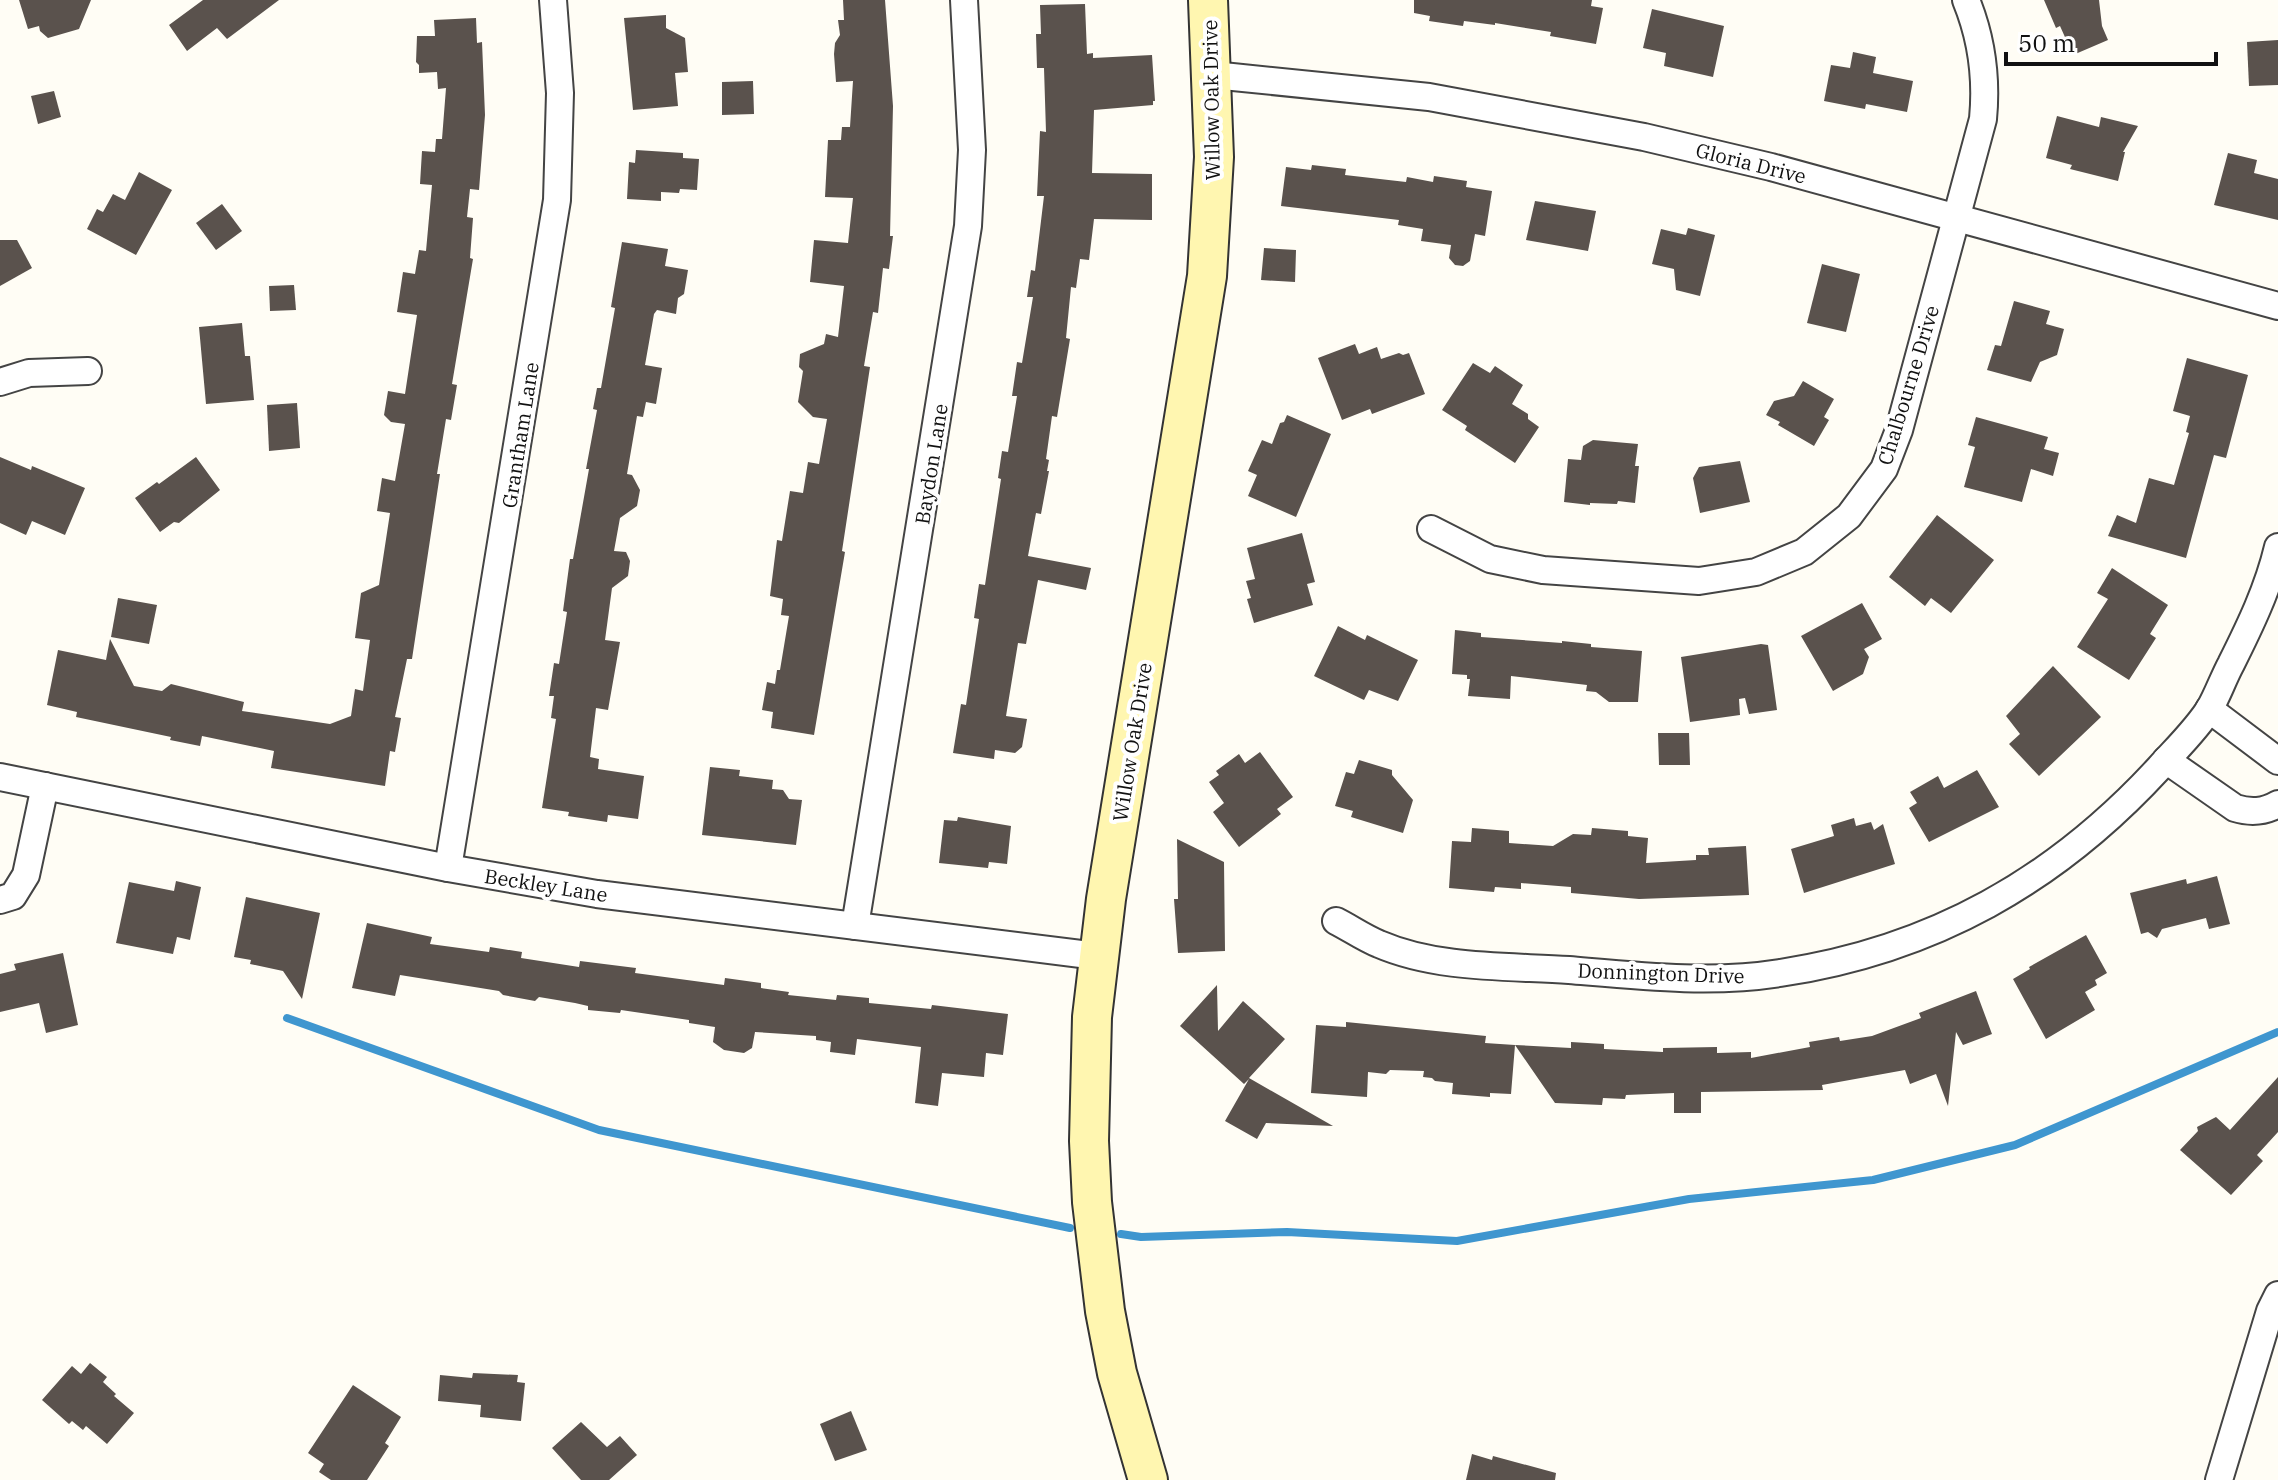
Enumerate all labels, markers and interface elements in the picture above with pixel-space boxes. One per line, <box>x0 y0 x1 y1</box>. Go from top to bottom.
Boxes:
scale bar <box>2006 16 2216 66</box>
street label: Willow Oak Drive <box>1196 19 1226 181</box>
text: 50 m <box>2018 27 2075 59</box>
street label: Gloria Drive <box>1693 136 1809 190</box>
street label: Chalbourne Drive <box>1871 302 1945 468</box>
street label: Grantham Lane <box>495 360 545 510</box>
street label: Baydon Lane <box>908 402 954 526</box>
street label: Willow Oak Drive <box>1106 661 1158 823</box>
street label: Beckley Lane <box>482 862 610 908</box>
street label: Donnington Drive <box>1577 957 1745 989</box>

